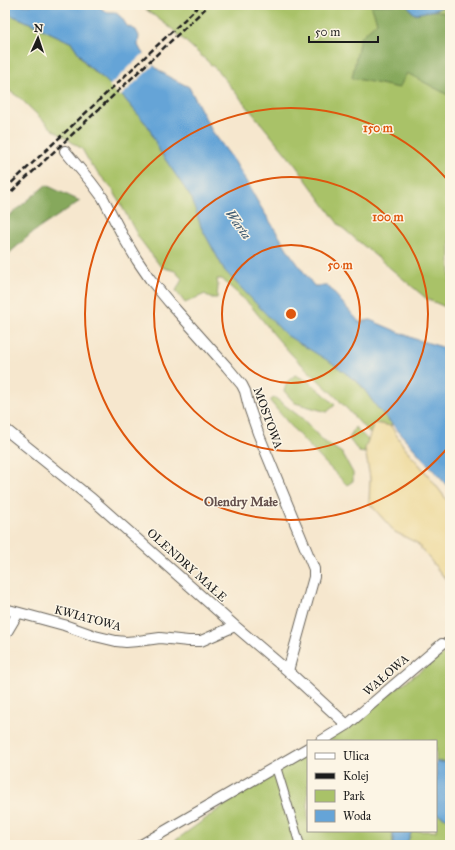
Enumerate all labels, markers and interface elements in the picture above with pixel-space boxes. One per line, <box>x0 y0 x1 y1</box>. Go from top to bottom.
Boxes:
north arrow <box>18 18 58 58</box>
scale bar <box>309 18 378 44</box>
text: N <box>33 22 44 35</box>
text: 50 m <box>315 25 340 39</box>
text: 150 m <box>363 121 394 135</box>
water label: Warta <box>222 207 254 243</box>
text: 100 m <box>372 210 405 224</box>
text: 50 m <box>327 258 354 272</box>
centre of rings <box>284 307 298 321</box>
street label: MOSTOWA <box>250 385 286 451</box>
district label: Olendry Małe <box>204 494 279 510</box>
street label: OLENDRY MAŁE <box>144 526 230 605</box>
street label: KWIATOWA <box>53 602 123 634</box>
street label: WAŁOWA <box>360 651 412 699</box>
legend <box>307 740 437 832</box>
text: Ulica <box>343 749 370 763</box>
text: Kolej <box>343 769 369 783</box>
text: Park <box>343 789 365 803</box>
text: Woda <box>343 809 372 823</box>

